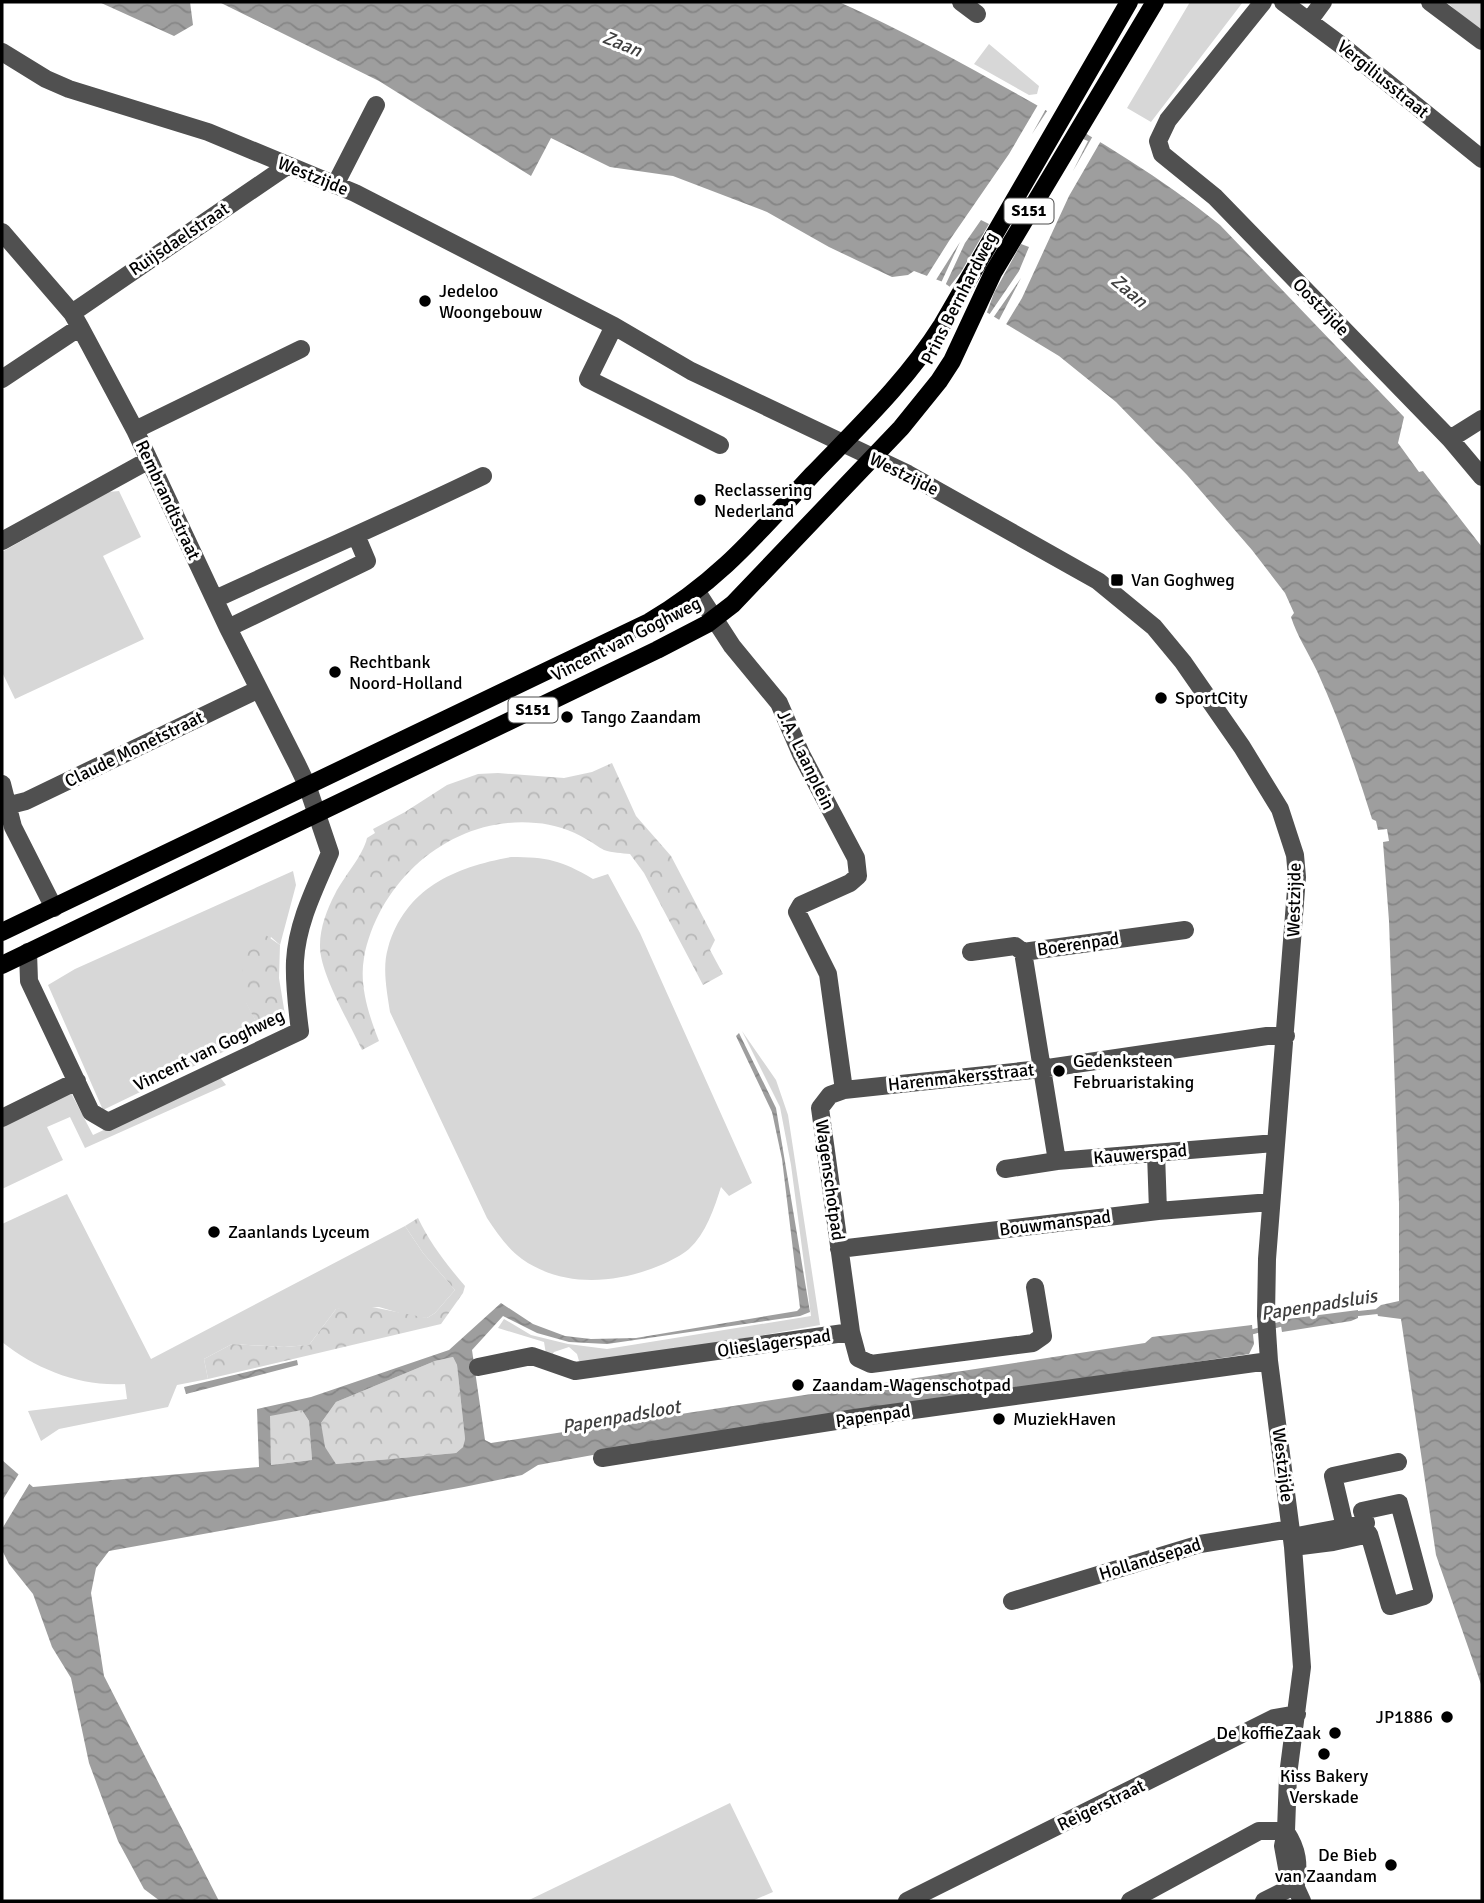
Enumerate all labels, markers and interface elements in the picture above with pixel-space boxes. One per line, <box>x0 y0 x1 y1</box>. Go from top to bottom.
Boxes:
water label: Zaan <box>599 25 646 63</box>
street label: Vergiliusstraat <box>1333 35 1433 123</box>
street label: Westzijde <box>274 152 352 200</box>
street label: Ruijsdaelstraat <box>125 197 233 281</box>
road number: S151 <box>1004 198 1054 224</box>
street label: Prins Bernhardweg <box>916 228 1002 368</box>
water label: Zaan <box>1106 269 1153 313</box>
street label: Oostzijde <box>1288 273 1354 341</box>
place label: Jedeloo Woongebouw <box>439 280 542 323</box>
marker: Jedeloo Woongebouw <box>417 293 433 309</box>
street label: Rembrandtstraat <box>131 437 205 563</box>
street label: Westzijde <box>866 448 942 500</box>
place label: Reclassering Nederland <box>714 479 812 522</box>
marker: Reclassering Nederland <box>692 492 708 508</box>
place label: Van Goghweg <box>1131 569 1235 591</box>
marker: Van Goghweg <box>1109 572 1125 588</box>
street label: Vincent van Goghweg <box>548 592 704 686</box>
place label: Rechtbank Noord-Holland <box>349 651 463 694</box>
marker: Rechtbank Noord-Holland <box>327 664 343 680</box>
place label: SportCity <box>1175 687 1248 709</box>
marker: SportCity <box>1153 690 1169 706</box>
road number: S151 <box>508 698 558 722</box>
street label: Claude Monetstraat <box>61 706 207 792</box>
place label: Tango Zaandam <box>581 706 701 728</box>
street label: J.A. Laanplein <box>772 706 840 814</box>
marker: Tango Zaandam <box>559 709 575 725</box>
street label: Westzijde <box>1282 863 1306 937</box>
street label: Boerenpad <box>1036 927 1120 961</box>
street label: Vincent van Goghweg <box>130 1004 288 1096</box>
place label: Gedenksteen Februaristaking <box>1073 1050 1194 1093</box>
street label: Harenmakersstraat <box>887 1058 1035 1096</box>
marker: Gedenksteen Februaristaking <box>1051 1063 1067 1079</box>
street label: Wagenschotpad <box>811 1118 849 1242</box>
street label: Kauwerspad <box>1092 1139 1188 1169</box>
street label: Bouwmanspad <box>998 1205 1112 1241</box>
place label: Zaanlands Lyceum <box>228 1221 370 1243</box>
marker: Zaanlands Lyceum <box>206 1224 222 1240</box>
water label: Papenpadsluis <box>1259 1284 1380 1326</box>
street label: Olieslagerspad <box>716 1324 832 1362</box>
place label: Zaandam-Wagenschotpad <box>812 1374 1011 1396</box>
marker: Zaandam-Wagenschotpad <box>790 1377 806 1393</box>
water label: Papenpadsloot <box>560 1394 684 1439</box>
street label: Papenpad <box>834 1400 912 1432</box>
place label: MuziekHaven <box>1013 1408 1116 1430</box>
marker: MuziekHaven <box>991 1411 1007 1427</box>
street label: Westzijde <box>1268 1427 1298 1503</box>
street label: Hollandsepad <box>1096 1533 1204 1585</box>
place label: JP1886 <box>1376 1706 1433 1728</box>
marker: JP1886 <box>1439 1709 1455 1725</box>
place label: De koffieZaak <box>1216 1722 1321 1744</box>
marker: De koffieZaak <box>1327 1725 1343 1741</box>
marker: Kiss Bakery Verskade <box>1316 1746 1332 1762</box>
place label: Kiss Bakery Verskade <box>1280 1765 1369 1808</box>
street label: Reigerstraat <box>1054 1774 1148 1836</box>
place label: De Bieb van Zaandam <box>1275 1844 1377 1887</box>
marker: De Bieb van Zaandam <box>1383 1857 1399 1873</box>

